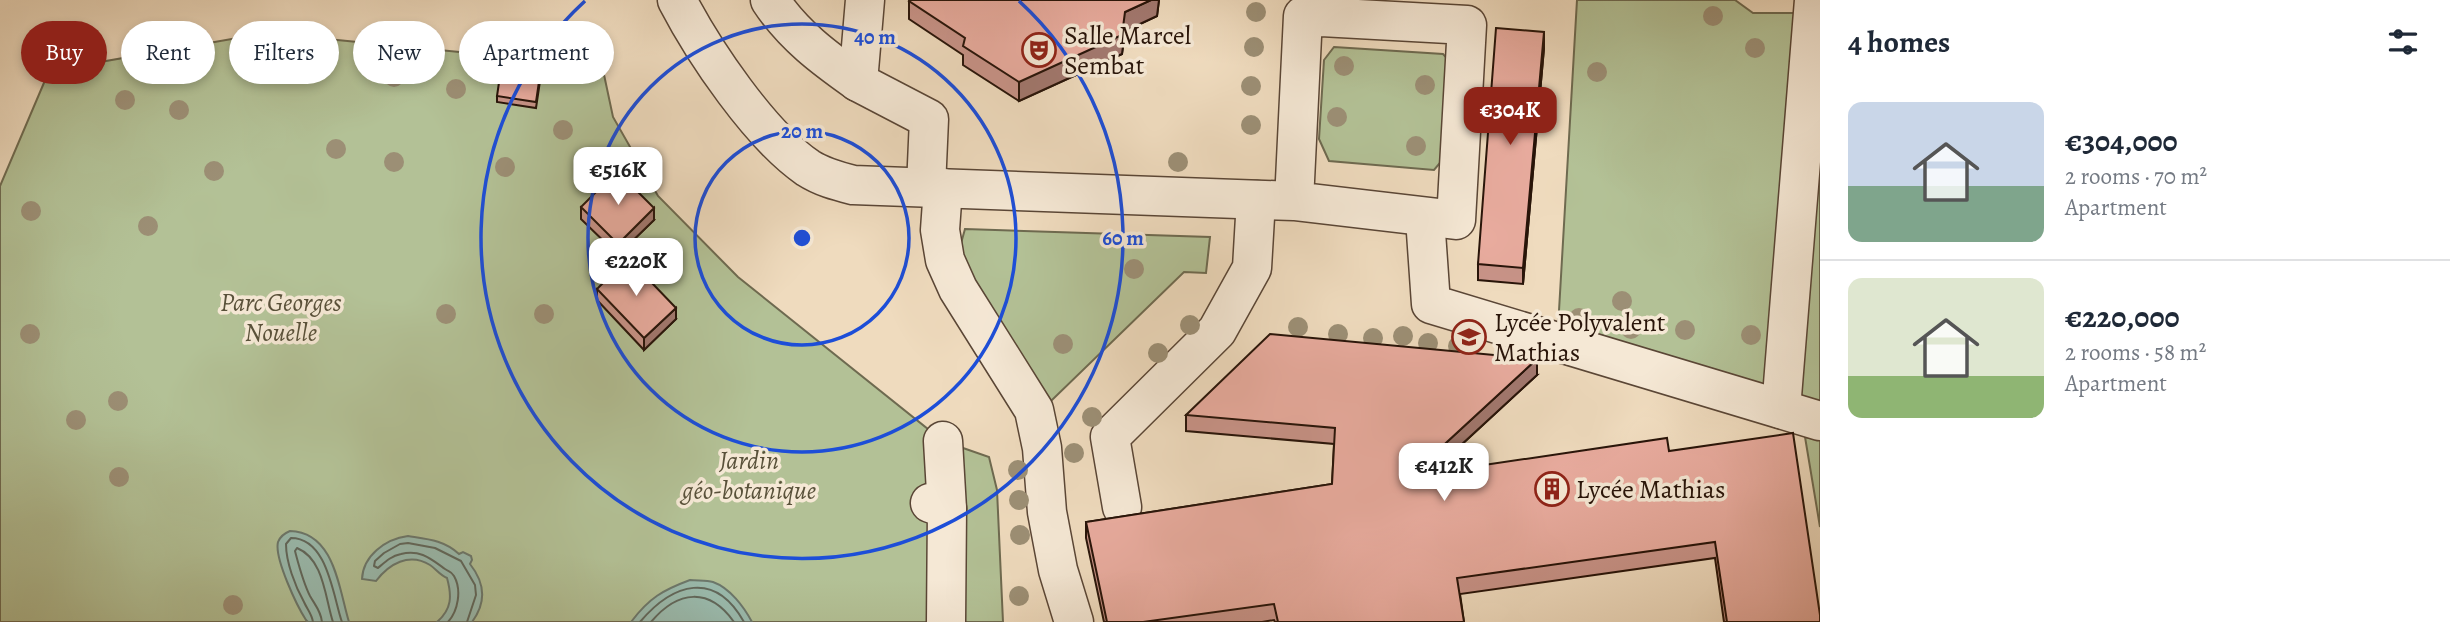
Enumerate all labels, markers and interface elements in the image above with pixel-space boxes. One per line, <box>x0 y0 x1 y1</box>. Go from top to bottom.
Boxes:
place label: Salle Marcel Sembat <box>1064 18 1191 83</box>
chip: Buy <box>21 21 107 84</box>
chip: Rent <box>121 21 215 84</box>
chip: Filters <box>229 21 339 84</box>
chip: New <box>353 21 445 84</box>
chip: Apartment <box>459 21 614 84</box>
text: 4 homes <box>1848 22 1950 62</box>
text: 40 m <box>854 23 896 51</box>
icon: filters <box>2384 23 2422 61</box>
theatre icon: Salle Marcel Sembat <box>1020 31 1058 69</box>
pin: €304K <box>1461 88 1559 147</box>
text: €304K <box>1480 94 1540 125</box>
text: 20 m <box>781 117 823 145</box>
text: €304,000 <box>2065 121 2178 161</box>
icon: home <box>1904 130 1988 214</box>
pin: €516K <box>569 148 667 207</box>
text: €516K <box>589 154 647 185</box>
text: 2 rooms · 70 m² <box>2065 161 2207 192</box>
text: Apartment <box>2065 192 2167 223</box>
text: 60 m <box>1102 224 1144 252</box>
centre of rings <box>790 226 814 250</box>
pin: €220K <box>587 238 685 298</box>
text: €220K <box>605 245 667 276</box>
park label: Parc Georges Nouelle <box>220 285 342 350</box>
text: €220,000 <box>2065 297 2180 337</box>
place label: Lycée Polyvalent Mathias <box>1494 305 1666 370</box>
icon: home <box>1904 306 1988 390</box>
school or university icon: Lycée Polyvalent Mathias <box>1450 318 1488 356</box>
text: 2 rooms · 58 m² <box>2065 337 2206 368</box>
text: Apartment <box>2065 368 2167 399</box>
park label: Jardin géo-botanique <box>679 443 816 508</box>
pin: €412K <box>1395 444 1493 503</box>
text: €412K <box>1415 450 1473 481</box>
building icon: Lycée Mathias <box>1533 470 1571 508</box>
place label: Lycée Mathias <box>1576 472 1725 507</box>

